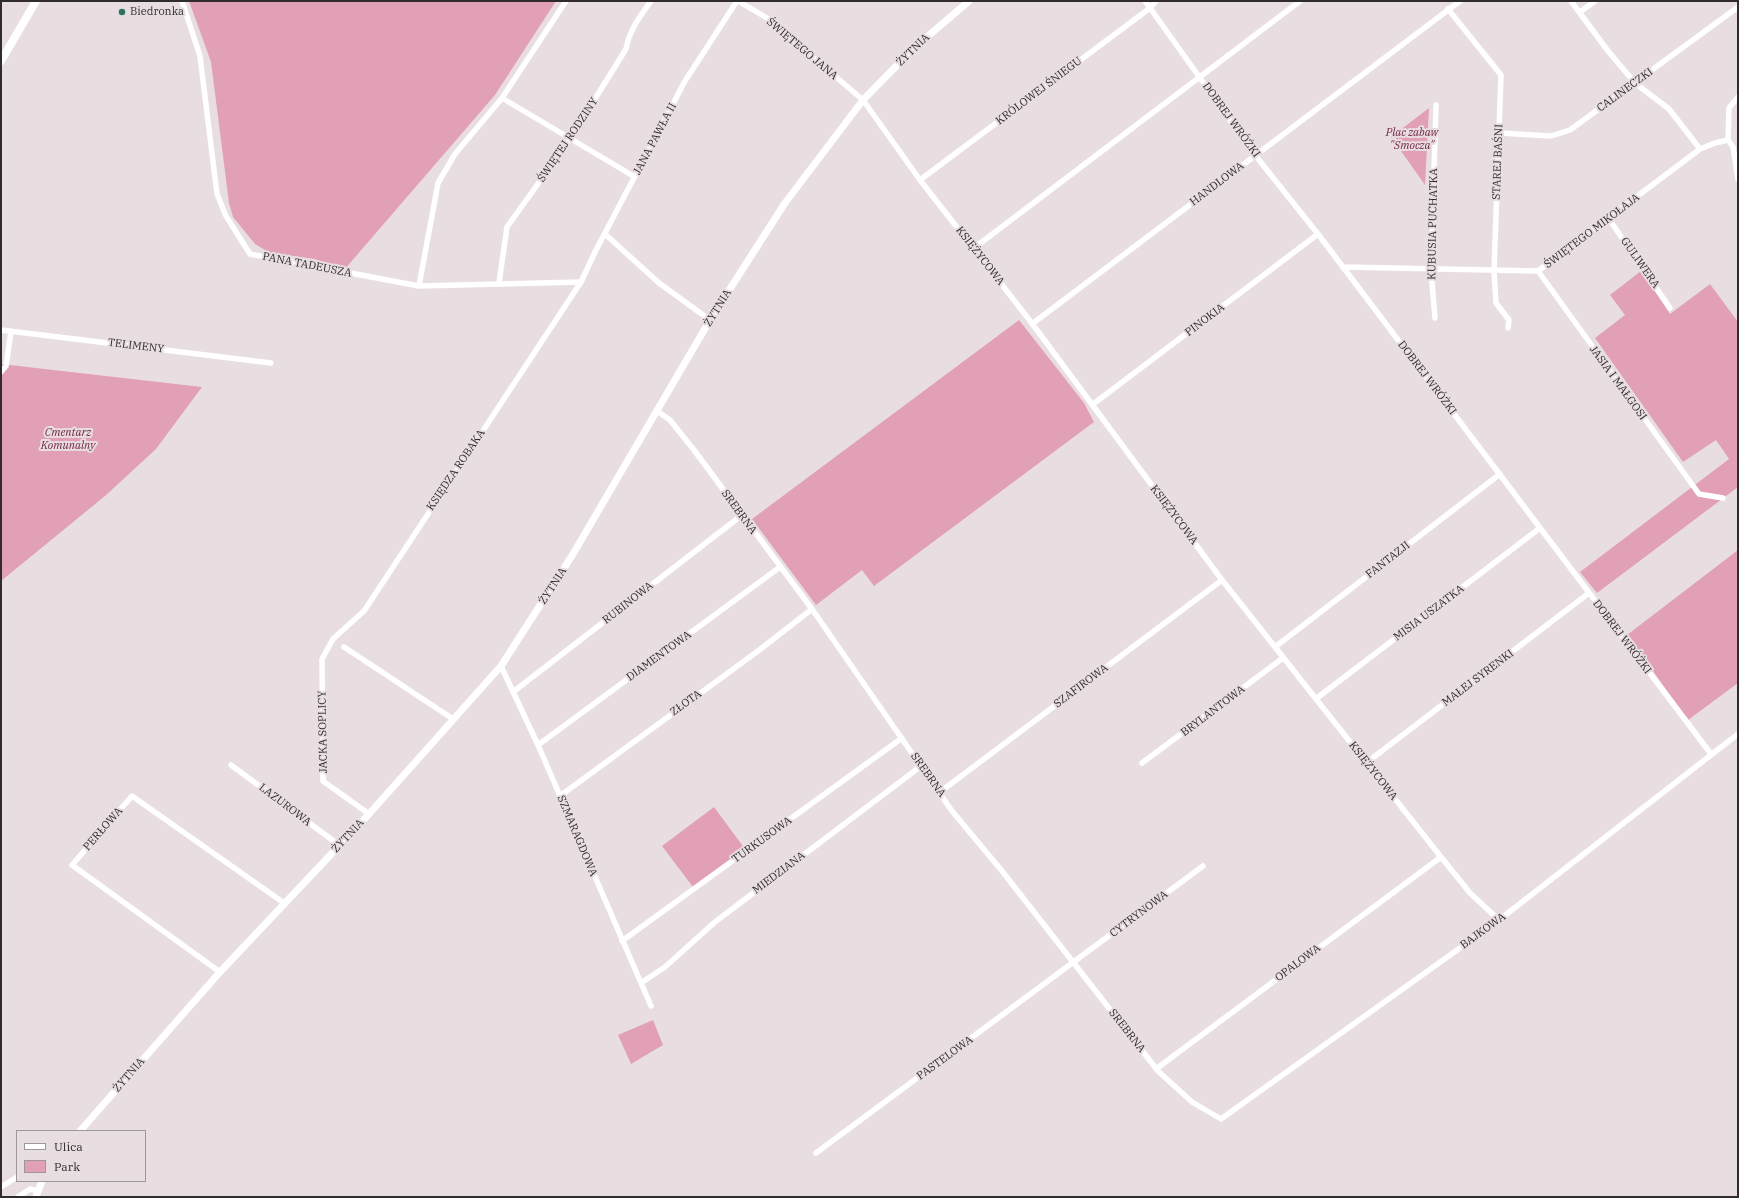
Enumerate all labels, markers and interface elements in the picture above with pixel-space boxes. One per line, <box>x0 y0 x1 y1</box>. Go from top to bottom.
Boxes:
place label: Biedronka <box>130 5 184 19</box>
marker: Biedronka <box>117 7 127 17</box>
street label: ŚWIĘTEGO JANA <box>764 15 840 83</box>
street label: ŻYTNIA <box>894 31 932 69</box>
street label: KRÓLOWEJ ŚNIEGU <box>993 54 1085 128</box>
street label: CALINECZKI <box>1594 65 1656 115</box>
street label: DOBREJ WRÓŻKI <box>1199 80 1263 160</box>
street label: ŚWIĘTEJ RODZINY <box>535 95 601 185</box>
street label: JANA PAWŁA II <box>631 101 679 177</box>
street label: STAREJ BAŚNI <box>1490 124 1506 200</box>
park label: Plac zabaw "Smocza" <box>1386 126 1438 152</box>
street label: HANDLOWA <box>1187 159 1247 209</box>
street label: KUBUSIA PUCHATKA <box>1425 168 1441 280</box>
street label: ŚWIĘTEGO MIKOŁAJA <box>1542 191 1642 271</box>
street label: KSIĘŻYCOWA <box>953 224 1007 288</box>
street label: GULIWERA <box>1618 235 1662 291</box>
street label: PANA TADEUSZA <box>261 250 353 280</box>
street label: ŻYTNIA <box>701 287 735 329</box>
street label: PINOKIA <box>1183 301 1227 339</box>
street label: TELIMENY <box>107 336 165 356</box>
street label: DOBREJ WRÓŻKI <box>1395 338 1459 418</box>
street label: JASIA I MAŁGOSI <box>1587 343 1649 423</box>
park label: Cmentarz Komunalny <box>41 426 95 452</box>
street label: KSIĘDZA ROBAKA <box>424 427 488 513</box>
street label: KSIĘŻYCOWA <box>1147 483 1201 547</box>
street label: SREBRNA <box>718 487 760 537</box>
street label: FANTAZJI <box>1363 539 1413 581</box>
street label: ŻYTNIA <box>536 565 570 607</box>
street label: RUBINOWA <box>600 579 656 627</box>
street label: MISIA USZATKA <box>1391 582 1467 644</box>
street label: DOBREJ WRÓŻKI <box>1590 597 1654 677</box>
street label: DIAMENTOWA <box>624 628 694 684</box>
street label: MAŁEJ SYRENKI <box>1440 647 1516 709</box>
street label: SZAFIROWA <box>1051 661 1111 711</box>
street label: BRYLANTOWA <box>1178 683 1248 739</box>
street label: ZŁOTA <box>668 687 704 719</box>
street label: JACKA SOPLICY <box>316 691 330 773</box>
street label: KSIĘŻYCOWA <box>1346 739 1400 803</box>
street label: SREBRNA <box>908 750 948 800</box>
street label: LAZUROWA <box>256 781 314 829</box>
street label: SZMARAGDOWA <box>554 794 600 878</box>
street label: PERŁOWA <box>81 805 125 853</box>
street label: TURKUSOWA <box>730 814 794 866</box>
street label: ŻYTNIA <box>329 816 367 856</box>
street label: MIEDZIANA <box>750 849 808 897</box>
street label: CYTRYNOWA <box>1107 888 1171 940</box>
street label: BAJKOWA <box>1458 910 1508 952</box>
street label: OPALOWA <box>1273 942 1323 984</box>
street label: SREBRNA <box>1106 1007 1148 1055</box>
street label: PASTELOWA <box>914 1033 976 1083</box>
street label: ŻYTNIA <box>110 1055 148 1095</box>
legend <box>16 1130 146 1182</box>
text: Ulica <box>54 1139 83 1154</box>
text: Park <box>54 1159 80 1174</box>

